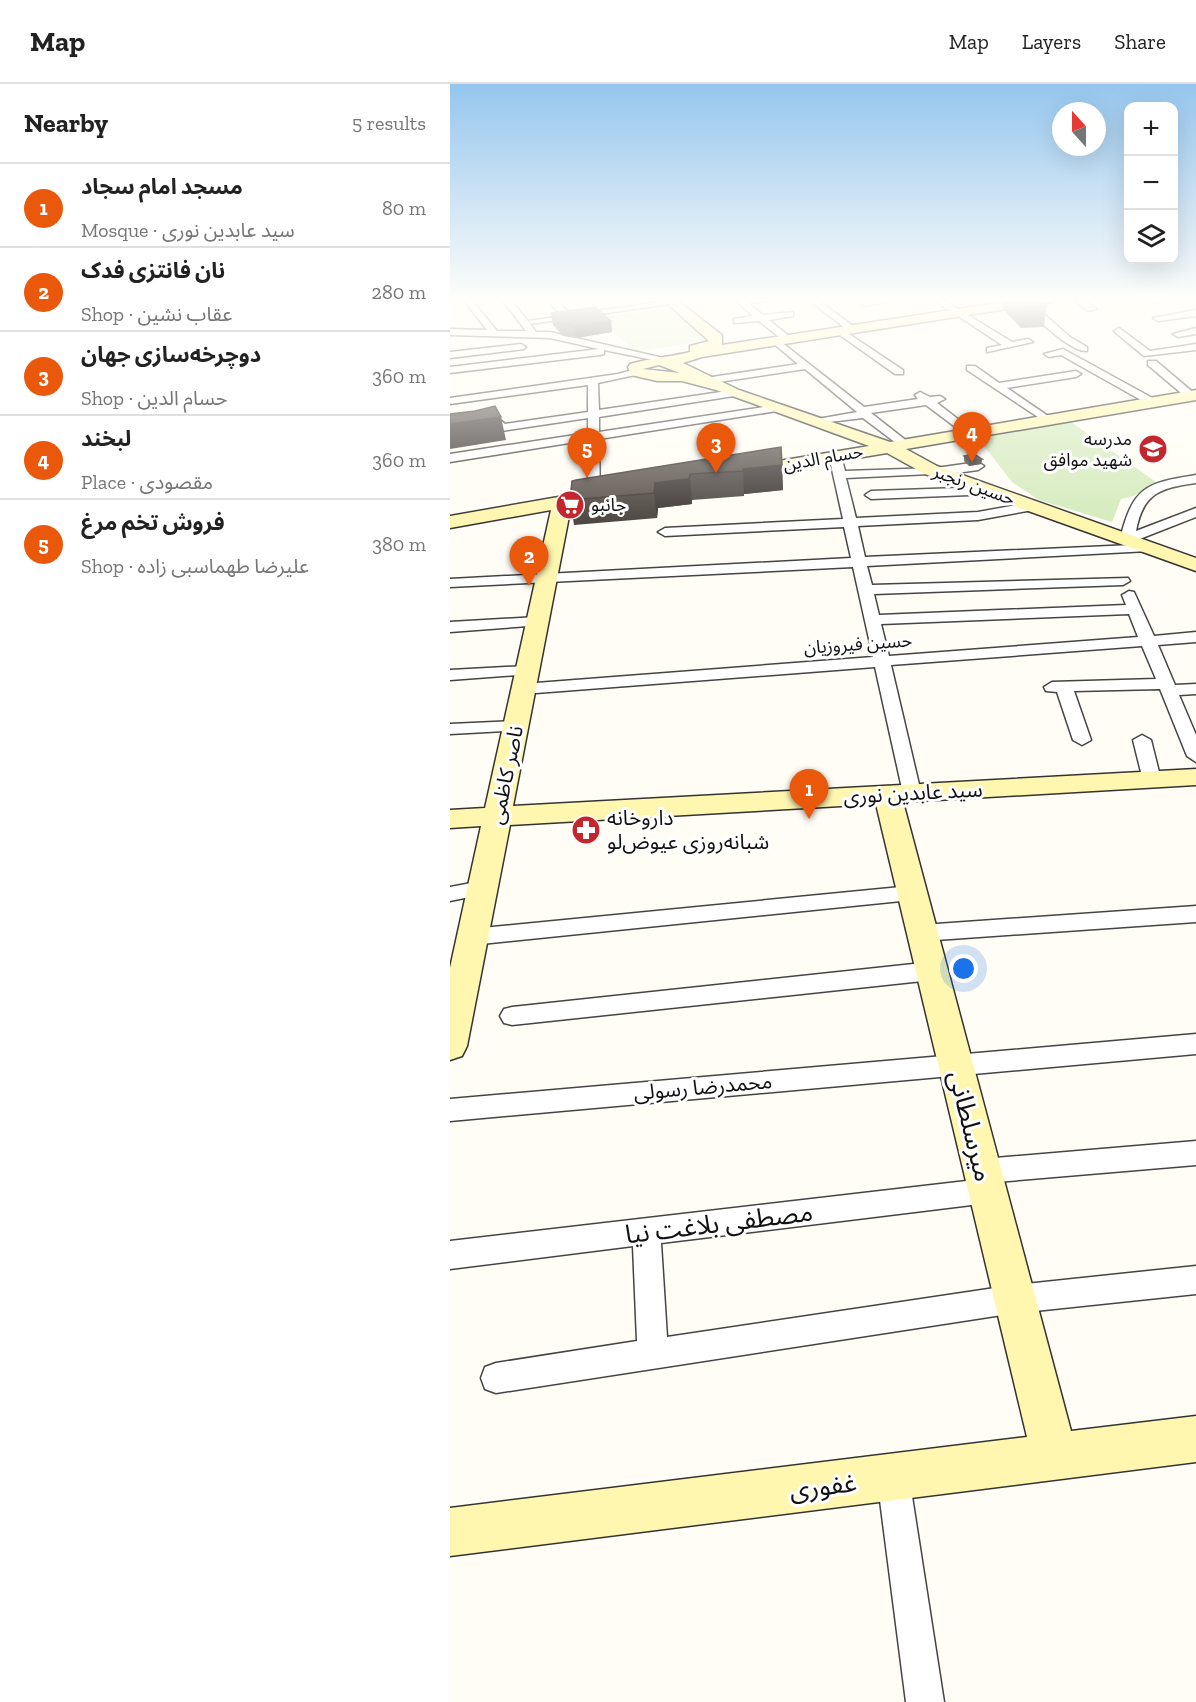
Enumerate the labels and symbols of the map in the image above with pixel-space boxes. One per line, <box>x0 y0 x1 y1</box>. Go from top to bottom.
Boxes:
north arrow <box>1052 102 1106 156</box>
pin: 4 <box>952 412 992 462</box>
pin: 3 <box>696 424 736 473</box>
pin: 5 <box>568 428 606 478</box>
place label: مدرسه شهید موافق <box>1044 428 1132 471</box>
school or university icon: مدرسه شهید موافق <box>1137 433 1169 465</box>
street label: حسام الدین <box>781 440 865 479</box>
street label: حسین رنجبر <box>929 460 1018 510</box>
supermarket icon: جانبو <box>554 489 586 521</box>
place label: جانبو <box>591 494 626 516</box>
pin: 2 <box>510 536 548 586</box>
street label: حسین فیروزیان <box>803 629 913 659</box>
street label: ناصر کاظمی <box>483 723 528 827</box>
pin: 1 <box>790 770 828 819</box>
street label: سید عابدین نوری <box>843 776 983 809</box>
place label: داروخانه شبانه‌روزی عیوض‌لو <box>607 805 769 854</box>
pharmacy icon: داروخانه شبانه‌روزی عیوض‌لو <box>570 814 602 846</box>
your location <box>949 954 978 983</box>
street label: میرسلطانی <box>942 1067 1000 1185</box>
street label: محمدرضا رسولی <box>633 1068 773 1105</box>
street label: مصطفی بلاغت نیا <box>623 1196 815 1250</box>
street label: غفوری <box>788 1466 858 1506</box>

